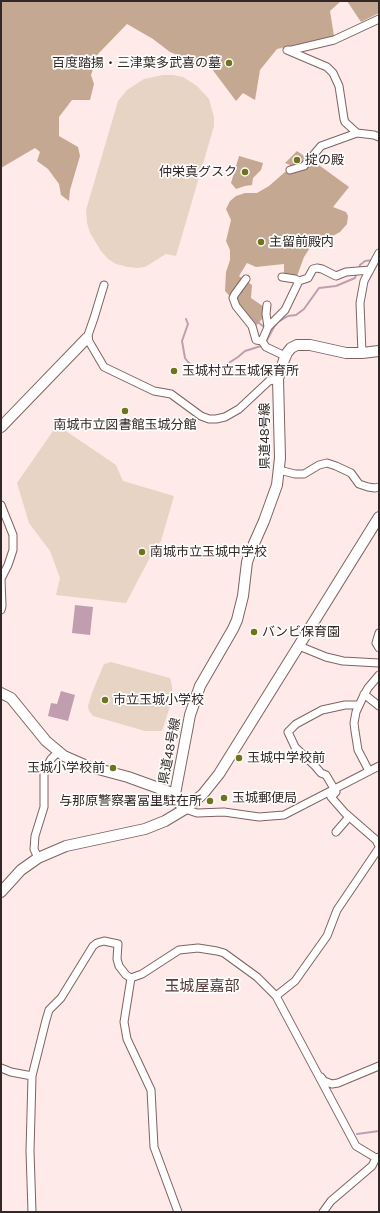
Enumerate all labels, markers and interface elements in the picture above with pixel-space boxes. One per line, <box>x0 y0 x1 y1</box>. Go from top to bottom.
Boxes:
place label: 百度踏揚・三津葉多武喜の墓 <box>52 55 221 71</box>
marker: 百度踏揚・三津葉多武喜の墓 <box>224 58 234 68</box>
place label: 掟の殿 <box>305 152 344 168</box>
marker: 掟の殿 <box>292 155 302 165</box>
place label: 仲栄真グスク <box>159 164 237 180</box>
marker: 仲栄真グスク <box>240 167 250 177</box>
place label: 主留前殿内 <box>269 234 334 250</box>
marker: 主留前殿内 <box>256 237 266 247</box>
place label: 玉城村立玉城保育所 <box>182 363 299 379</box>
marker: 玉城村立玉城保育所 <box>169 366 179 376</box>
street label: 県道48号線 <box>257 402 273 470</box>
marker: 南城市立図書館玉城分館 <box>120 406 130 416</box>
place label: 南城市立図書館玉城分館 <box>54 417 196 433</box>
place label: 南城市立玉城中学校 <box>150 544 267 560</box>
marker: 南城市立玉城中学校 <box>137 547 147 557</box>
place label: バンビ保育園 <box>262 624 340 640</box>
marker: バンビ保育園 <box>249 627 259 637</box>
place label: 市立玉城小学校 <box>113 692 204 708</box>
marker: 市立玉城小学校 <box>100 695 110 705</box>
street label: 県道48号線 <box>156 717 184 785</box>
place label: 玉城中学校前 <box>247 750 325 766</box>
marker: 玉城中学校前 <box>234 753 244 763</box>
place label: 玉城小学校前 <box>27 760 105 776</box>
marker: 玉城小学校前 <box>108 763 118 773</box>
place label: 玉城郵便局 <box>232 790 297 806</box>
place label: 与那原警察署冨里駐在所 <box>59 793 202 809</box>
marker: 玉城郵便局 <box>219 793 229 803</box>
marker: 与那原警察署冨里駐在所 <box>205 796 215 806</box>
district label: 玉城屋嘉部 <box>165 978 239 996</box>

